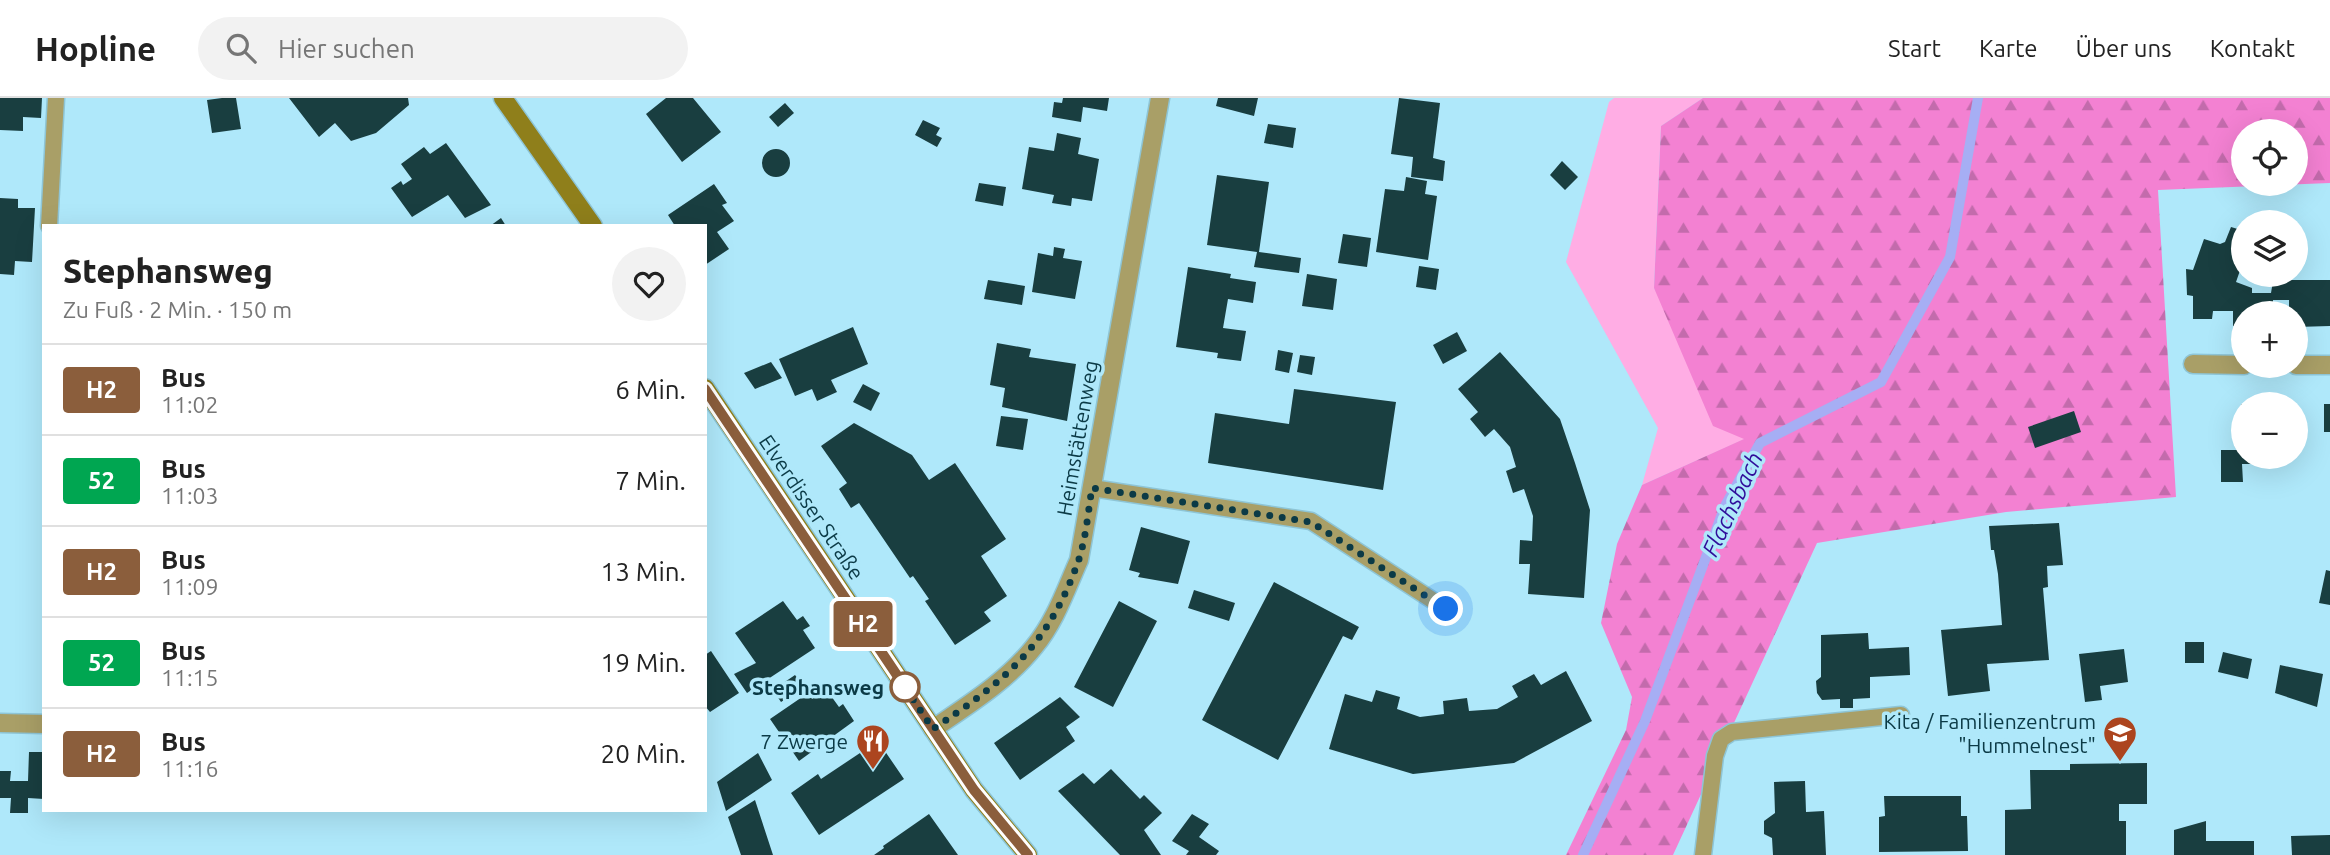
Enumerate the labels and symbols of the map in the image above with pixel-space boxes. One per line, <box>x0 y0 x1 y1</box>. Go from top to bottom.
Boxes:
street label: Heimstättenweg <box>1052 358 1102 518</box>
street label: Elverdisser Straße <box>755 430 869 584</box>
water label: Flachsbach <box>1697 448 1767 560</box>
your location <box>1428 591 1463 626</box>
line badge: H2 <box>832 601 894 647</box>
marker: Stephansweg <box>890 672 920 702</box>
place label: Stephansweg <box>752 675 884 699</box>
place label: Kita / Familienzentrum "Hummelnest" <box>1884 709 2096 757</box>
school or university icon: Kita / Familienzentrum "Hummelnest" <box>2101 714 2139 763</box>
restaurant icon: 7 Zwerge <box>854 722 892 771</box>
place label: 7 Zwerge <box>760 729 848 753</box>

